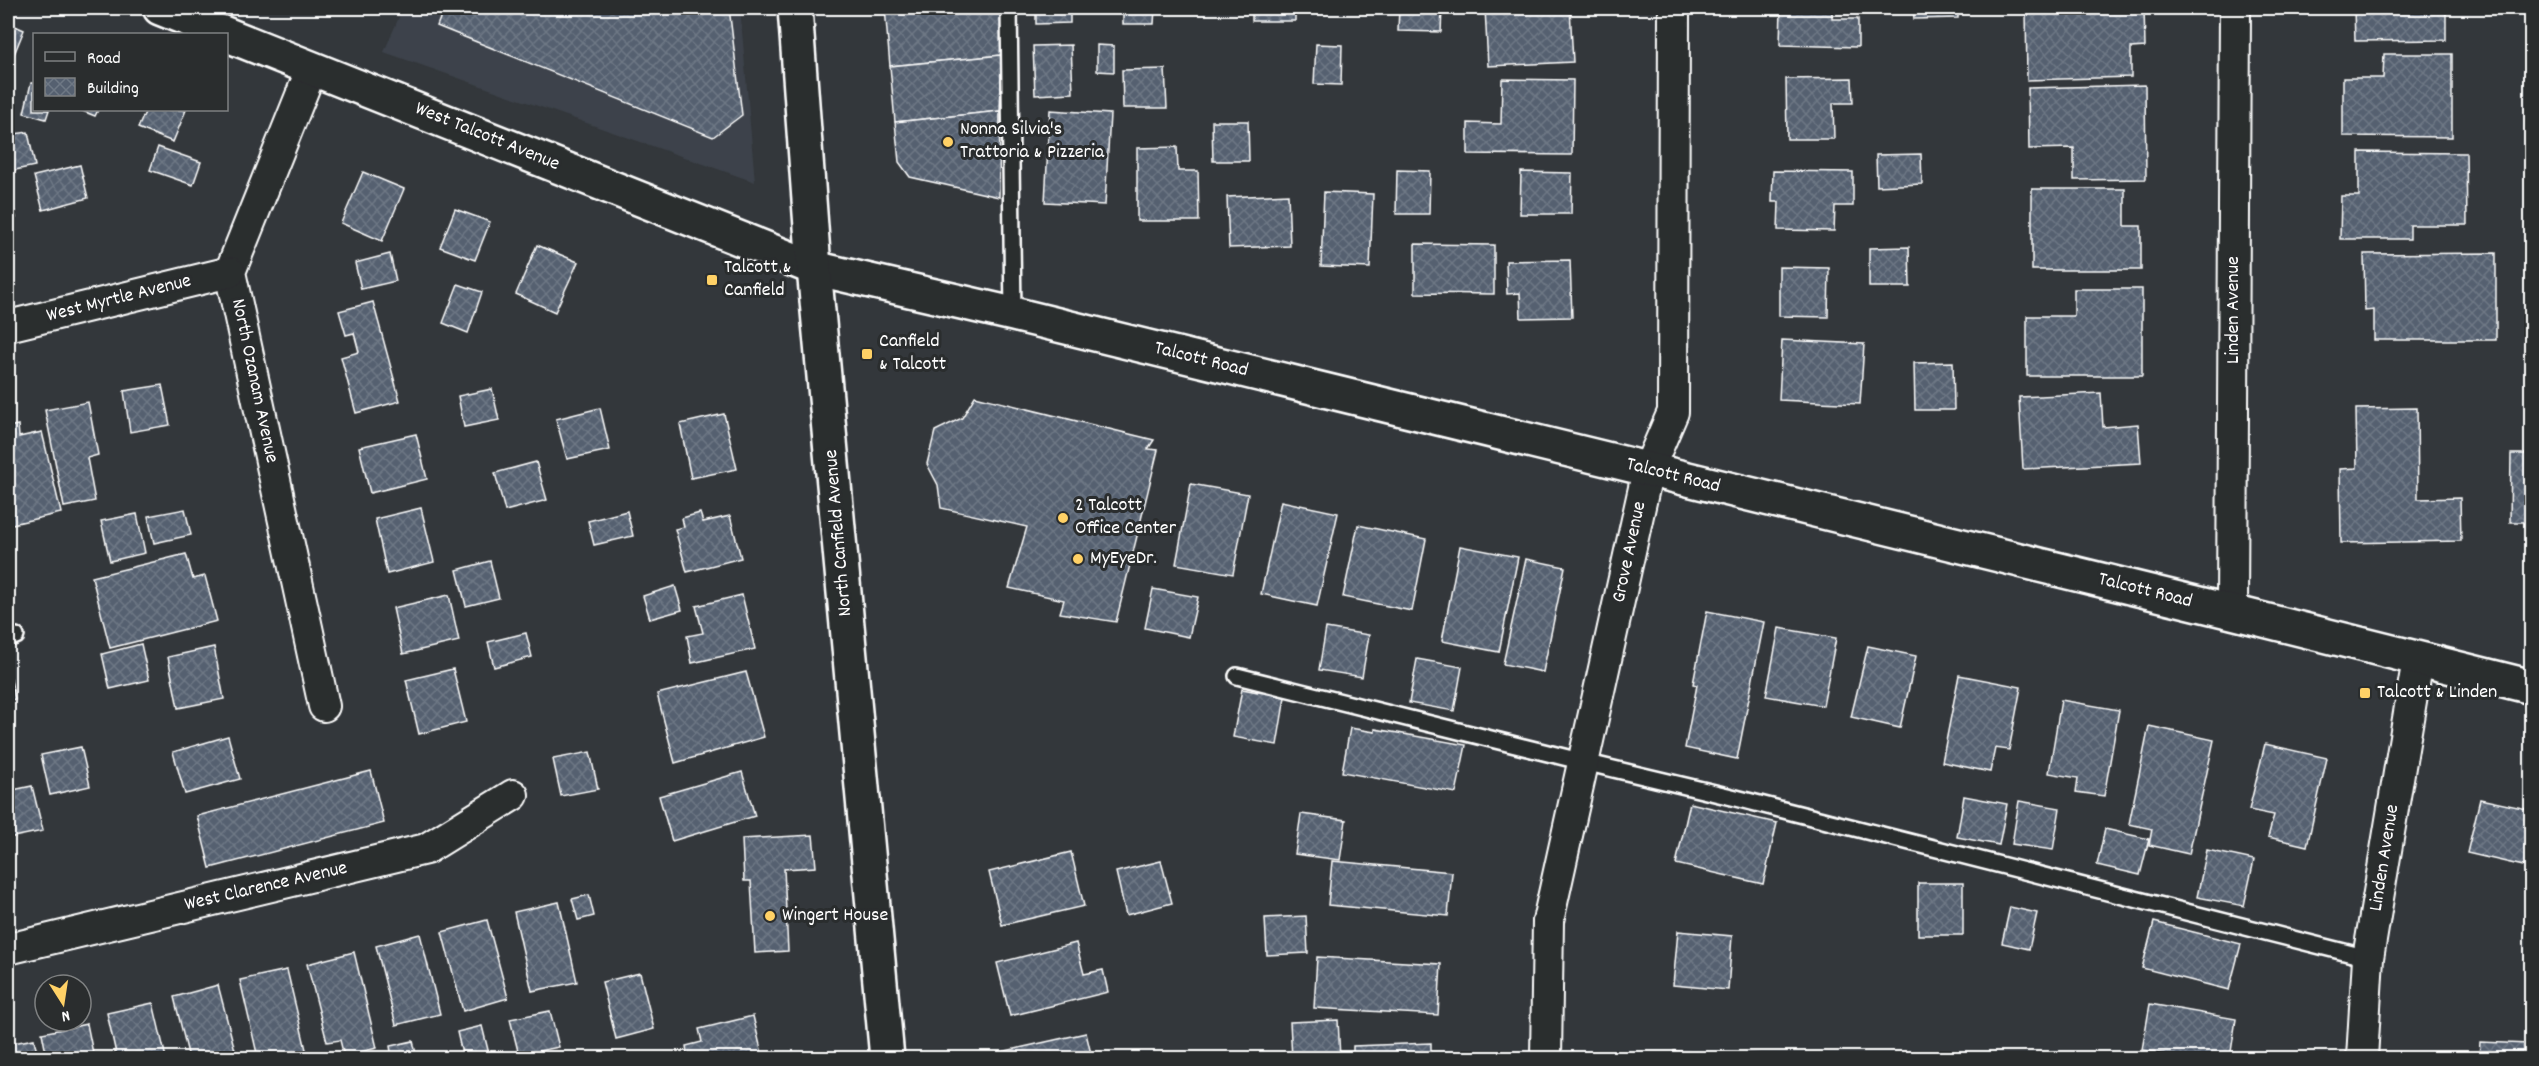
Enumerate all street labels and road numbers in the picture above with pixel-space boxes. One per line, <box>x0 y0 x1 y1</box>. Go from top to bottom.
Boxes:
street label: West Talcott Avenue <box>410 95 564 179</box>
street label: Linden Avenue <box>2220 256 2248 364</box>
street label: West Myrtle Avenue <box>44 267 194 331</box>
street label: North Ozanam Avenue <box>223 296 285 466</box>
street label: Talcott Road <box>1151 335 1251 385</box>
street label: North Canfield Avenue <box>818 448 860 618</box>
street label: Talcott Road <box>1623 451 1723 501</box>
street label: Grove Avenue <box>1606 499 1654 605</box>
street label: Talcott Road <box>2095 566 2195 616</box>
street label: Linden Avenue <box>2363 802 2407 913</box>
street label: West Clarence Avenue <box>182 855 350 919</box>

